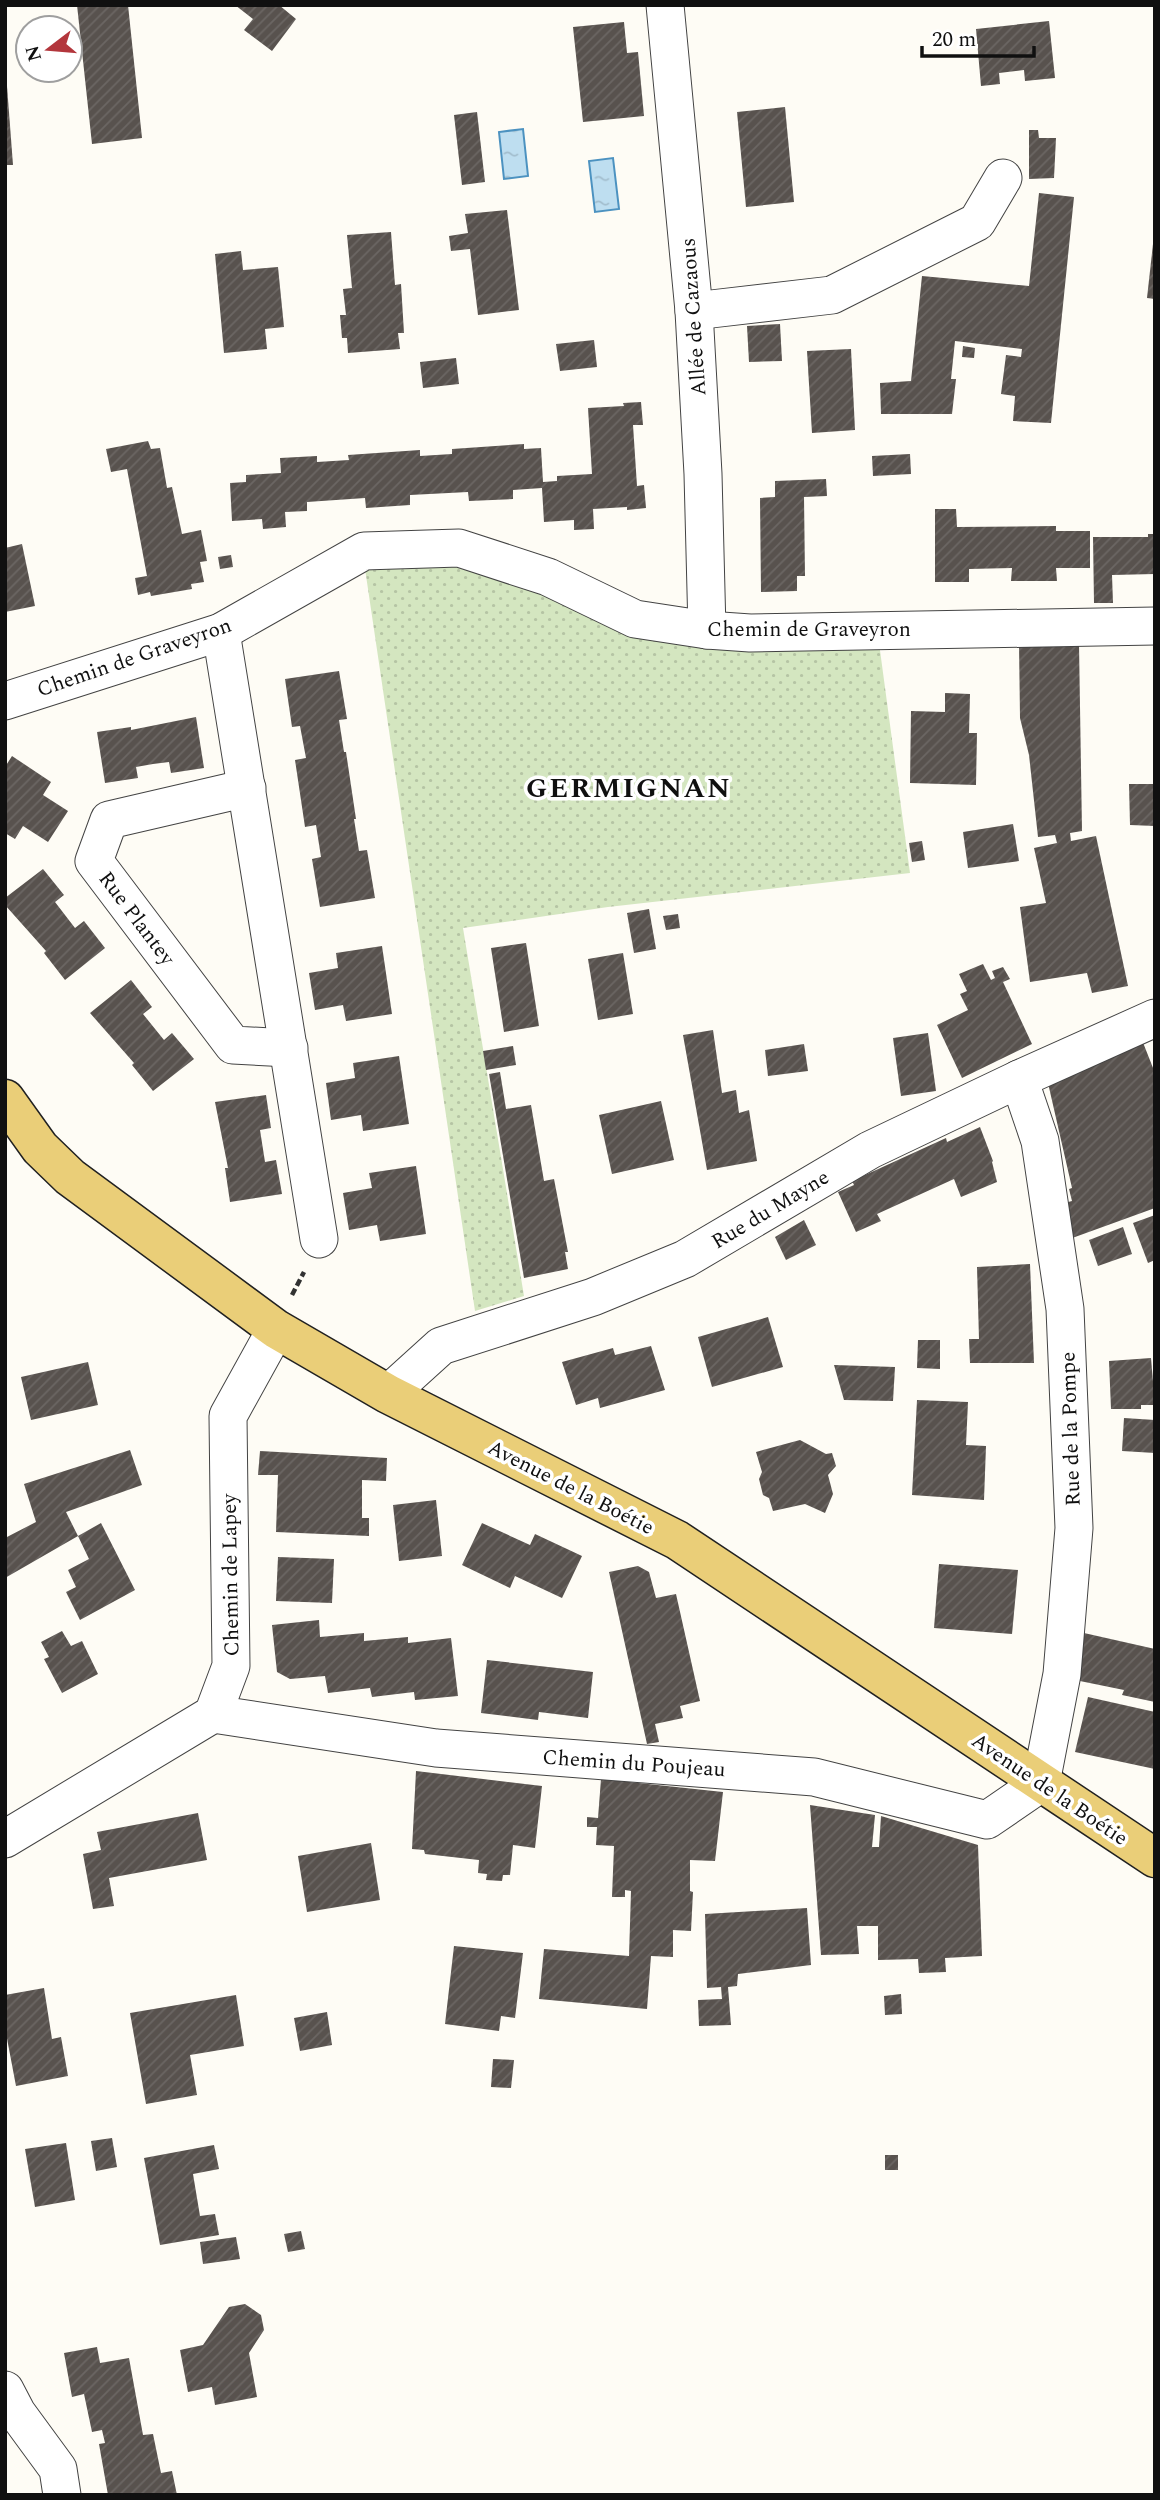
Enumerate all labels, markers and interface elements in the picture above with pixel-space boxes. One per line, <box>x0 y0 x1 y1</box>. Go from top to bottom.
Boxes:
north arrow <box>14 14 84 84</box>
scale bar <box>922 14 1034 58</box>
text: 20 m <box>932 24 976 56</box>
text: N <box>18 42 50 65</box>
street label: Allée de Cazaous <box>673 237 715 397</box>
street label: Chemin de Graveyron <box>33 610 236 706</box>
street label: Chemin de Graveyron <box>707 614 911 646</box>
district label: GERMIGNAN <box>526 767 732 810</box>
street label: Rue Plantey <box>90 865 183 973</box>
street label: Rue du Mayne <box>705 1162 836 1258</box>
street label: Rue de la Pompe <box>1052 1351 1090 1507</box>
street label: Avenue de la Boétie <box>482 1432 659 1544</box>
street label: Chemin de Lapey <box>214 1493 248 1657</box>
street label: Avenue de la Boétie <box>965 1725 1134 1854</box>
street label: Chemin du Poujeau <box>541 1742 727 1786</box>

